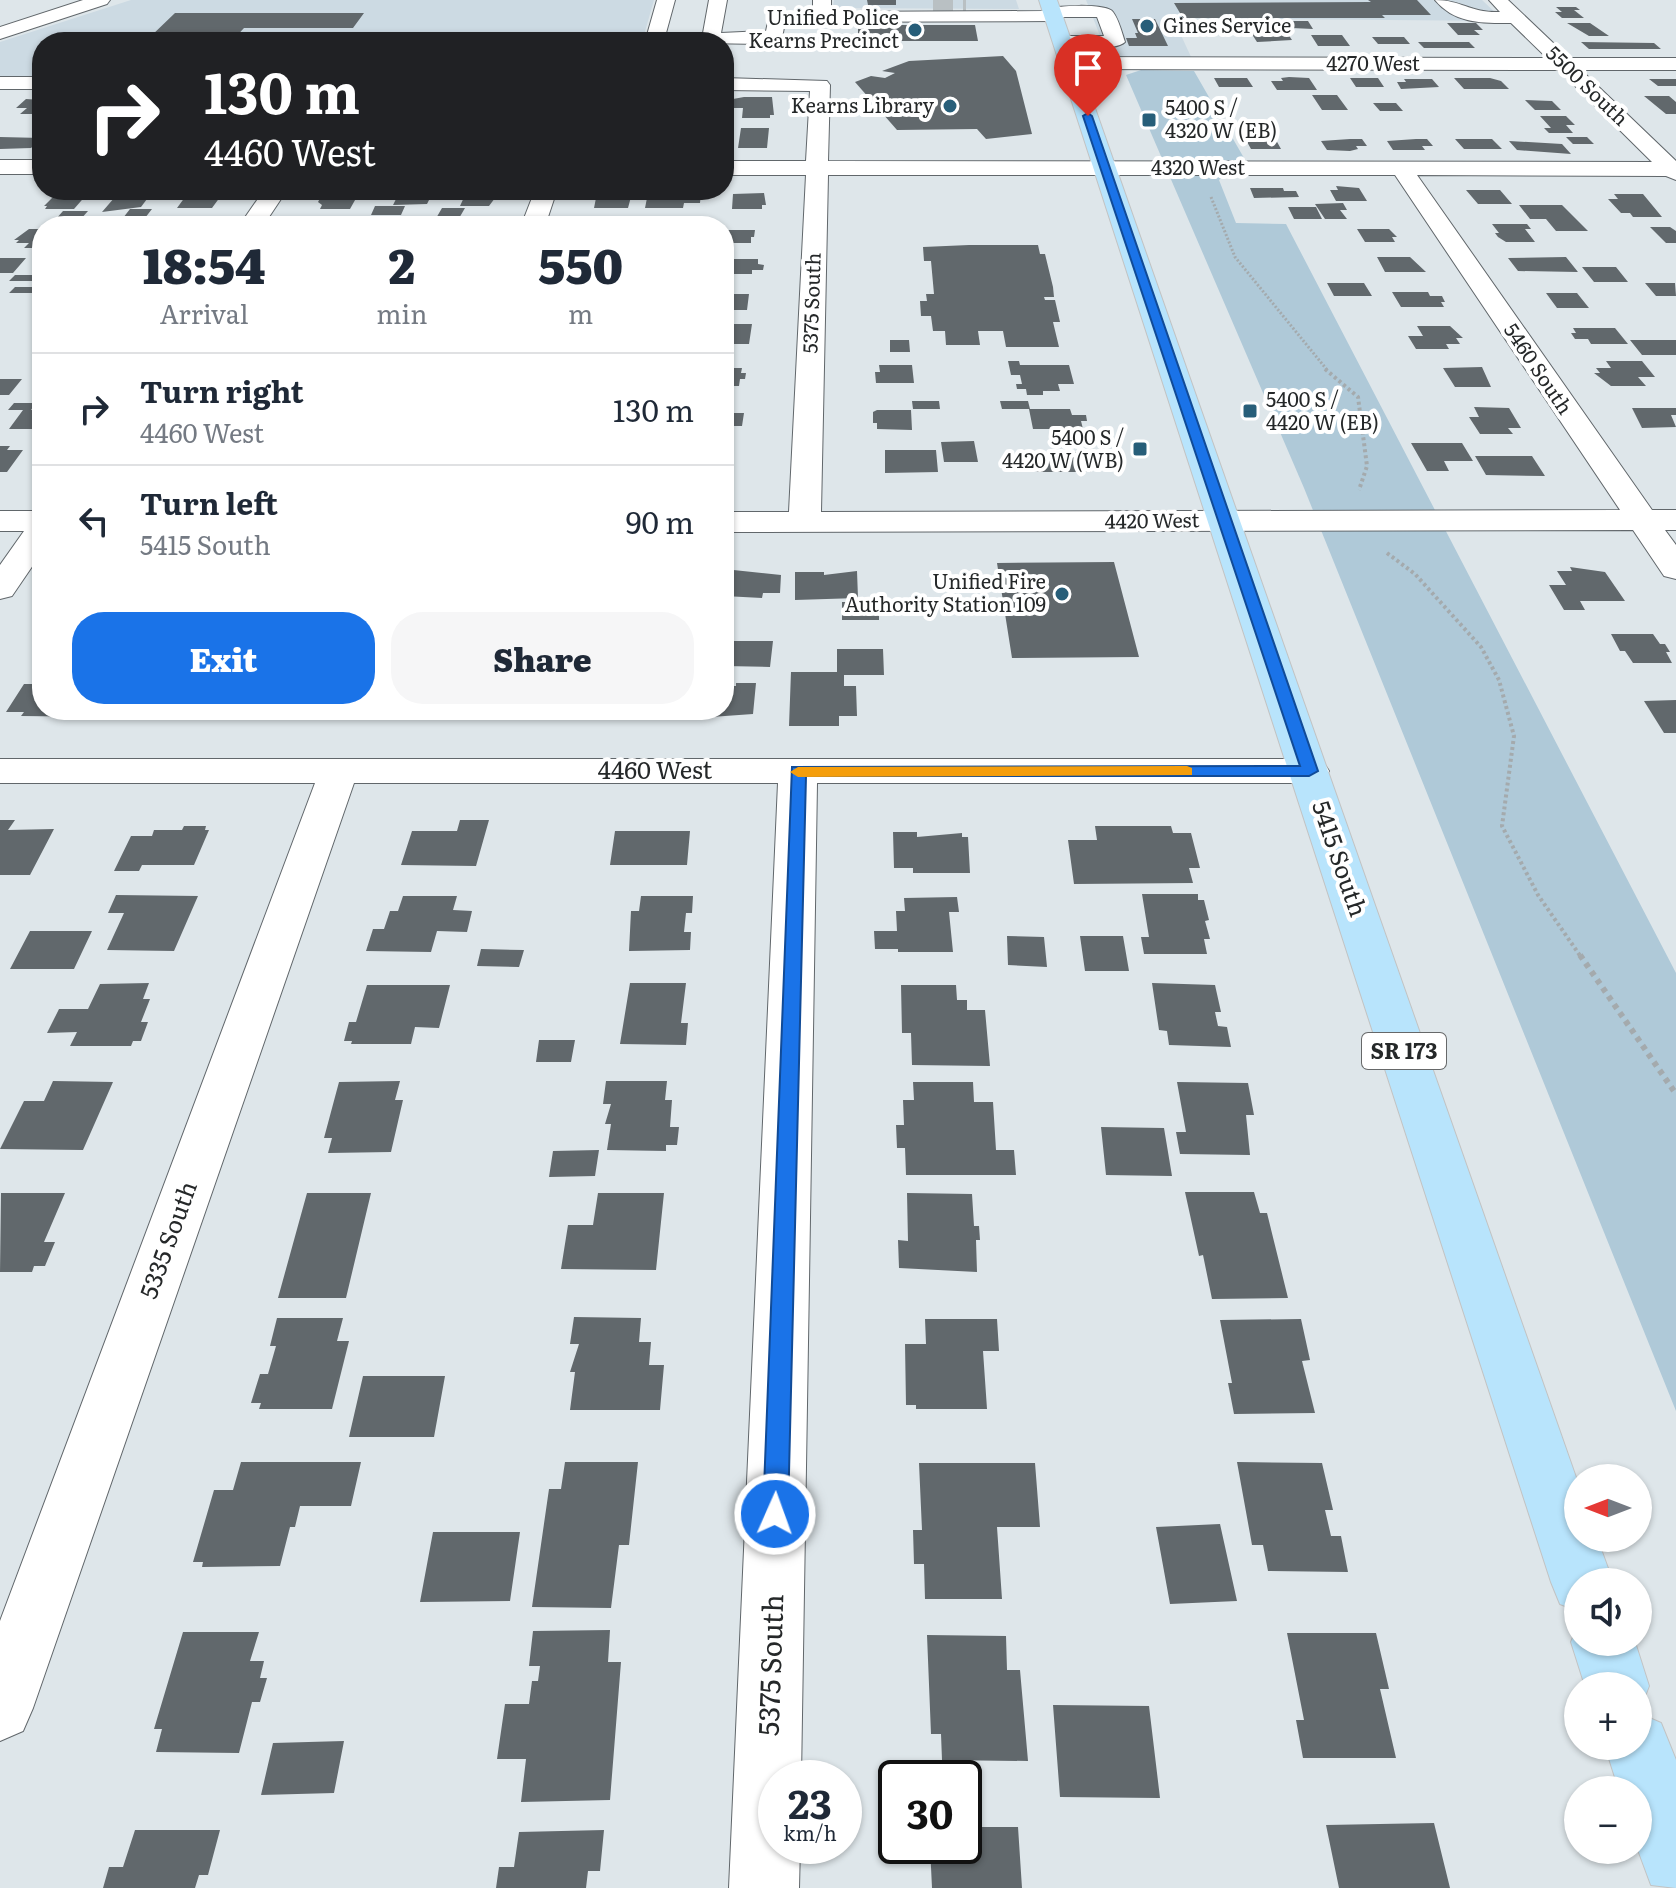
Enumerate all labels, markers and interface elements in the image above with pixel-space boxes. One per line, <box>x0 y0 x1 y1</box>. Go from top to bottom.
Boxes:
place label: Unified Police Kearns Precinct <box>748 1 899 54</box>
place label: Gines Service <box>1163 9 1291 39</box>
marker: Gines Service <box>1138 17 1156 35</box>
marker: Unified Police Kearns Precinct <box>906 21 924 39</box>
pin <box>1054 34 1122 116</box>
street label: 5500 South <box>1540 37 1636 132</box>
icon: arrive <box>1066 46 1110 90</box>
street label: 4270 West <box>1326 47 1420 77</box>
text: 130 m <box>204 48 360 131</box>
icon: right <box>72 64 176 168</box>
place label: Kearns Library <box>791 89 934 119</box>
place label: 5400 S / 4320 W (EB) <box>1165 91 1277 144</box>
marker: Kearns Library <box>941 97 959 115</box>
marker: 5400 S / 4320 W (EB) <box>1140 111 1158 129</box>
text: 4460 West <box>204 124 376 177</box>
street label: 4320 West <box>1151 151 1245 181</box>
text: 18:54 <box>143 228 265 299</box>
text: 2 <box>389 228 415 299</box>
text: 550 <box>538 228 623 299</box>
street label: 5375 South <box>793 252 827 354</box>
text: Arrival <box>160 293 249 332</box>
text: min <box>376 293 427 332</box>
text: m <box>568 293 593 332</box>
street label: 5460 South <box>1498 316 1581 420</box>
text: Turn right <box>140 368 304 412</box>
place label: 5400 S / 4420 W (EB) <box>1266 383 1379 436</box>
icon: right <box>72 387 116 431</box>
text: 130 m <box>613 387 694 431</box>
marker: 5400 S / 4420 W (EB) <box>1241 402 1259 420</box>
text: 4460 West <box>140 412 264 451</box>
place label: 5400 S / 4420 W (WB) <box>1002 421 1124 474</box>
marker: 5400 S / 4420 W (WB) <box>1131 440 1149 458</box>
text: Turn left <box>140 480 278 524</box>
icon: left <box>72 499 116 543</box>
text: 90 m <box>626 499 694 543</box>
street label: 4420 West <box>1104 503 1200 535</box>
text: 5415 South <box>140 524 271 563</box>
place label: Unified Fire Authority Station 109 <box>845 565 1046 618</box>
marker: Unified Fire Authority Station 109 <box>1053 585 1071 603</box>
button: Exit <box>72 612 375 704</box>
button: Share <box>391 612 694 704</box>
street label: 4460 West <box>598 751 713 786</box>
street label: 5415 South <box>1305 795 1378 921</box>
road number: SR 173 <box>1362 1033 1446 1069</box>
street label: 5335 South <box>129 1175 204 1303</box>
north arrow <box>1564 1464 1652 1552</box>
map controls <box>1564 1464 1652 1864</box>
position arrow <box>733 1472 817 1556</box>
button: sound <box>1564 1568 1652 1656</box>
street label: 5375 South <box>746 1593 792 1736</box>
button: + <box>1564 1672 1652 1760</box>
speed limit sign: 30 <box>878 1760 982 1864</box>
text: 23 <box>788 1772 832 1831</box>
button: − <box>1564 1776 1652 1864</box>
text: km/h <box>783 1817 837 1847</box>

